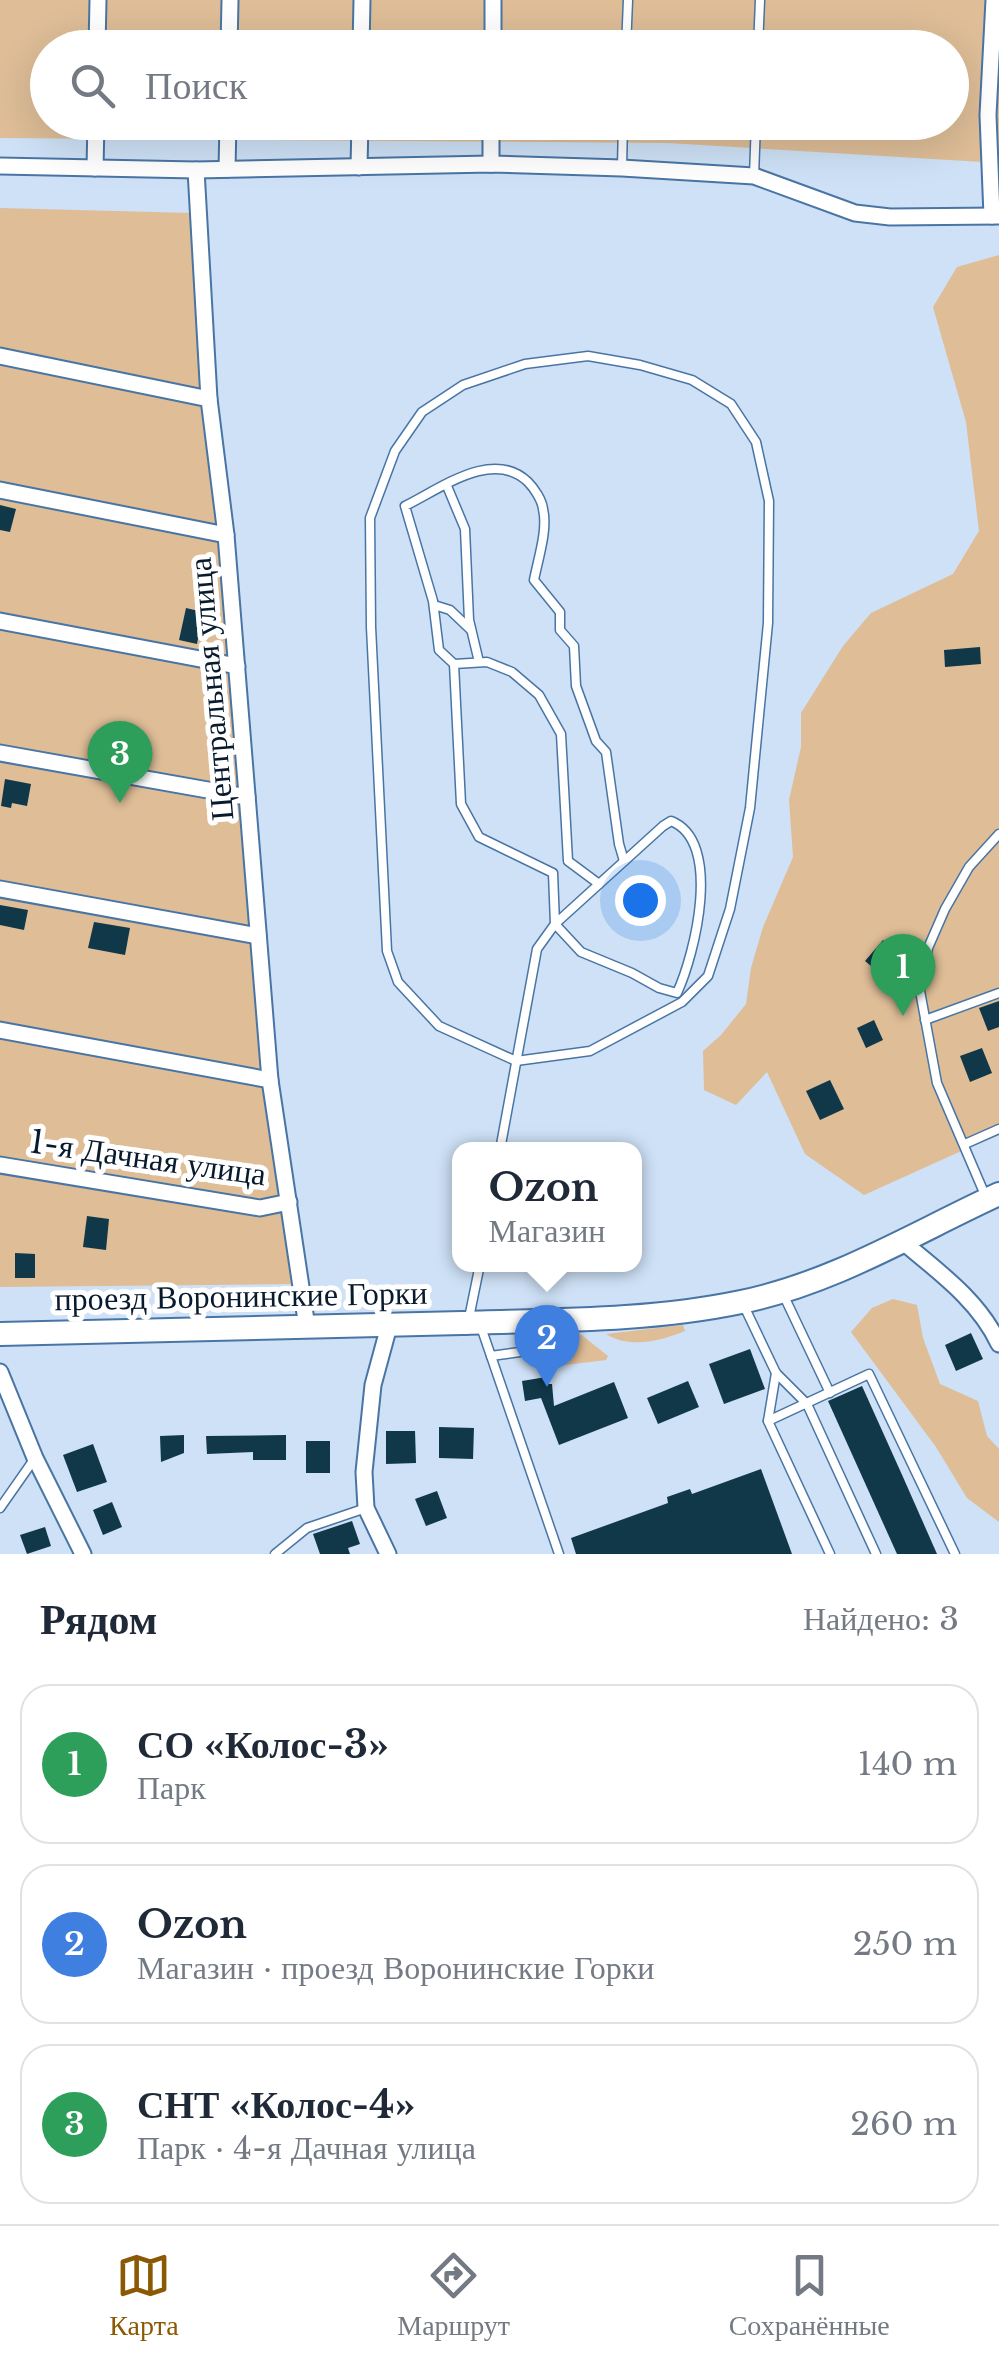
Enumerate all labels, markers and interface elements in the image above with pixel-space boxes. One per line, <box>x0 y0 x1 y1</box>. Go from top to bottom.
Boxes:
search box <box>30 30 969 140</box>
icon: search <box>65 58 120 113</box>
text: Поиск <box>145 62 247 109</box>
street label: Центральная улица <box>180 556 242 822</box>
pin: 3 <box>88 720 152 803</box>
your location <box>615 875 666 926</box>
pin: 1 <box>870 934 936 1016</box>
street label: 1-я Дачная улица <box>27 1122 269 1194</box>
popup <box>452 1142 642 1272</box>
text: Ozon <box>489 1164 599 1211</box>
text: Магазин <box>489 1211 605 1251</box>
street label: проезд Воронинские Горки <box>54 1273 428 1319</box>
pin: 2 <box>514 1304 580 1387</box>
text: Рядом <box>40 1593 157 1645</box>
text: Найдено: 3 <box>803 1599 959 1639</box>
text: СО «Колос-3» <box>137 1721 389 1768</box>
text: 1 <box>68 1744 81 1784</box>
text: 140 m <box>858 1744 957 1784</box>
text: Парк <box>137 1768 206 1808</box>
text: Ozon <box>137 1901 247 1948</box>
text: 2 <box>64 1924 85 1964</box>
text: 250 m <box>853 1924 957 1964</box>
text: Магазин · проезд Воронинские Горки <box>137 1948 654 1988</box>
text: СНТ «Колос-4» <box>137 2081 415 2128</box>
text: 3 <box>64 2104 85 2144</box>
text: 260 m <box>850 2104 957 2144</box>
text: Парк · 4-я Дачная улица <box>137 2128 476 2168</box>
tab: Карта <box>109 2248 179 2343</box>
tab: Маршрут <box>397 2248 510 2343</box>
tab: Сохранённые <box>729 2248 890 2343</box>

